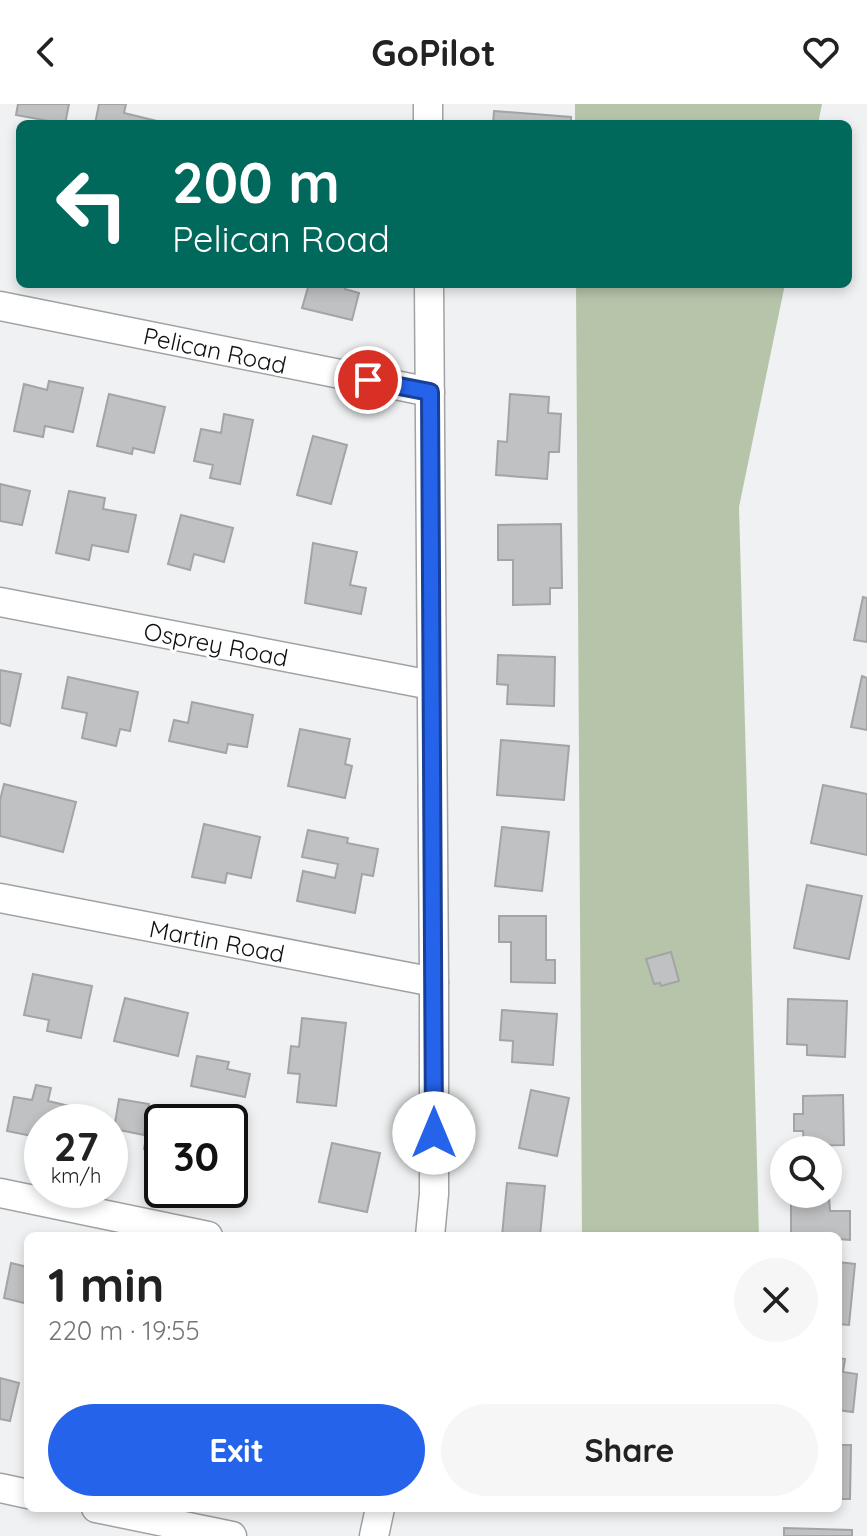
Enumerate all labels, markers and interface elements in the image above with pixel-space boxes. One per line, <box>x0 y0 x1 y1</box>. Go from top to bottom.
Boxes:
icon: back <box>24 30 68 74</box>
text: GoPilot <box>371 30 496 75</box>
icon: heart <box>799 30 843 74</box>
text: 200 m <box>172 147 340 217</box>
icon: left <box>40 152 144 256</box>
text: Pelican Road <box>172 216 390 261</box>
street label: Pelican Road <box>141 320 289 380</box>
pin <box>334 346 402 414</box>
icon: arrive <box>346 358 390 402</box>
street label: Osprey Road <box>141 615 291 673</box>
street label: Martin Road <box>147 913 287 969</box>
position arrow <box>392 1091 476 1175</box>
speed limit sign: 30 <box>144 1104 248 1208</box>
text: 27 <box>54 1121 98 1171</box>
map controls <box>770 1136 842 1208</box>
button: search <box>770 1136 842 1208</box>
text: km/h <box>51 1163 101 1188</box>
text: 1 min <box>48 1254 164 1314</box>
button: close <box>734 1258 818 1342</box>
text: 220 m · 19:55 <box>48 1314 200 1347</box>
button: Exit <box>48 1404 425 1496</box>
button: Share <box>441 1404 818 1496</box>

